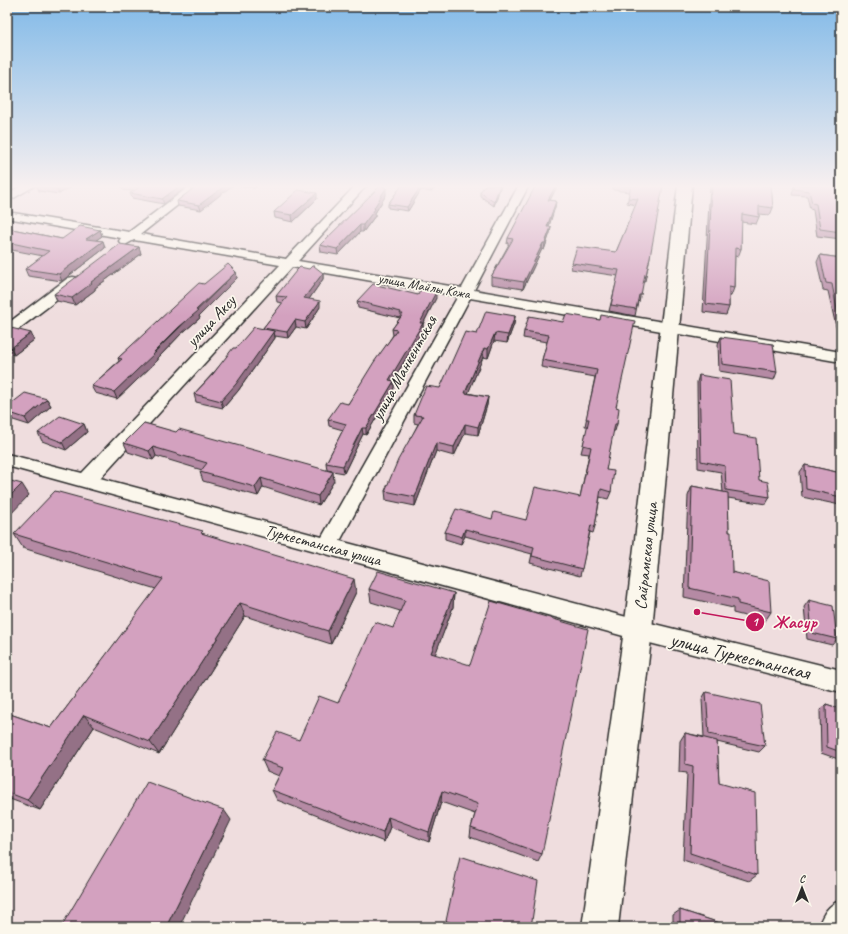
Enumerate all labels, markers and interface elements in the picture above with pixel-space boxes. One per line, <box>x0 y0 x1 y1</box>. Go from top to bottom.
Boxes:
street label: улица Майлы Кожа <box>376 269 473 303</box>
street label: улица Аксу <box>181 290 241 352</box>
street label: улица Манкентская <box>366 311 442 425</box>
street label: Сайрамская улица <box>630 499 662 611</box>
street label: Туркестанская улица <box>263 519 384 571</box>
callout: Жасур <box>745 607 825 637</box>
text: Жасур <box>773 611 818 633</box>
text: 1 <box>752 614 759 630</box>
street label: улица Туркестанская <box>667 626 814 686</box>
north arrow <box>782 868 822 908</box>
text: С <box>799 871 806 885</box>

